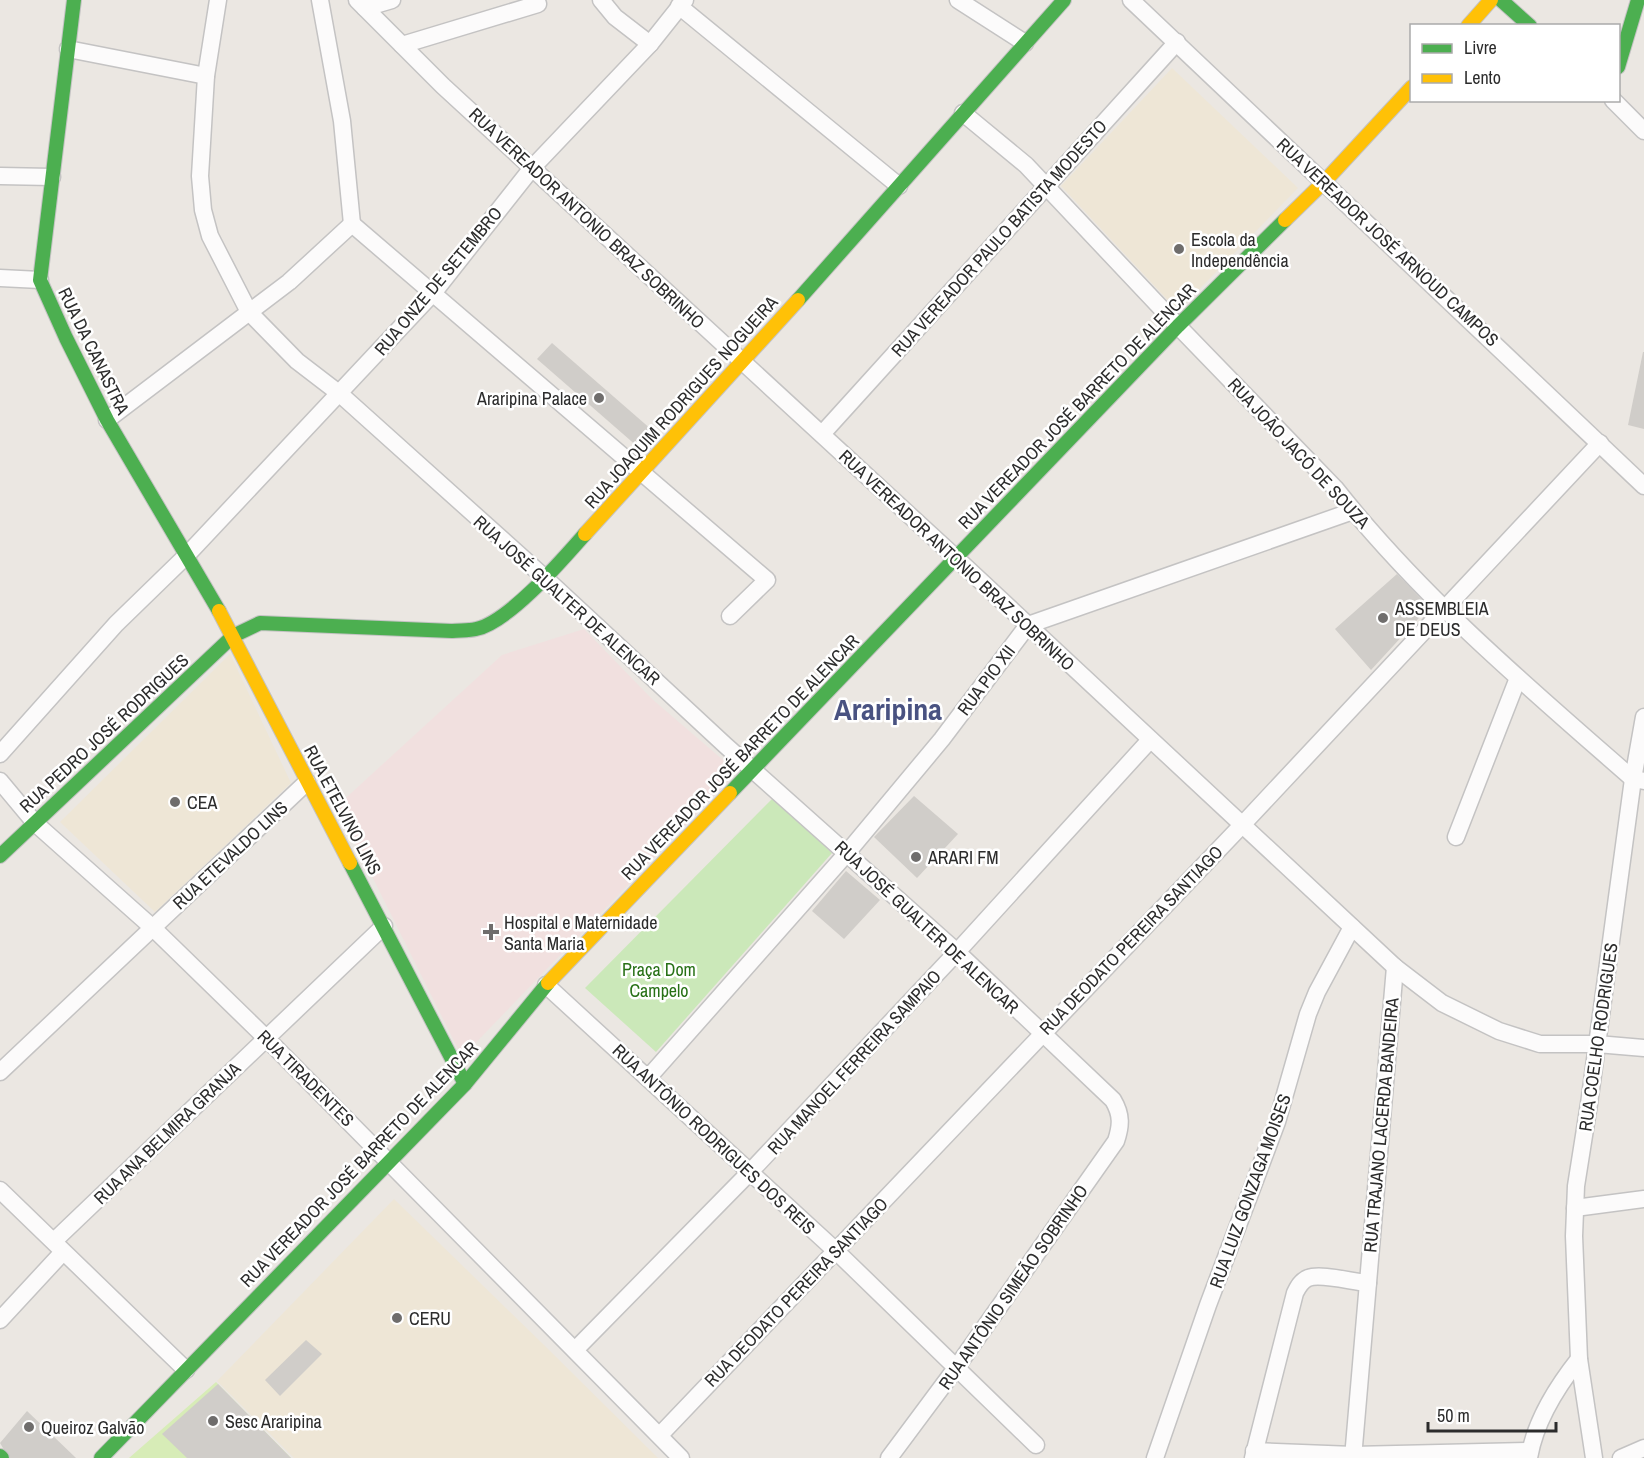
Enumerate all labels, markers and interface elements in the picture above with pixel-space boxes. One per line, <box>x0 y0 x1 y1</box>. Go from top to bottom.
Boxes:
legend <box>1410 24 1620 102</box>
text: Livre <box>1464 35 1497 60</box>
text: Lento <box>1464 65 1501 90</box>
street label: RUA VEREADOR ANTONIO BRAZ SOBRINHO <box>464 102 710 334</box>
street label: RUA VEREADOR PAULO BATISTA MODESTO <box>885 114 1113 362</box>
street label: RUA VEREADOR JOSÉ ARNOUD CAMPOS <box>1271 132 1505 352</box>
street label: RUA ONZE DE SETEMBRO <box>368 201 508 361</box>
place label: Escola da Independência <box>1191 227 1289 273</box>
marker: Escola da Independência <box>1172 242 1186 256</box>
street label: RUA VEREADOR JOSÉ BARRETO DE ALENCAR <box>952 277 1202 534</box>
street label: RUA DA CANASTRA <box>52 283 136 419</box>
street label: RUA JOAQUIM RODRIGUES NOGUEIRA <box>579 290 783 514</box>
street label: RUA JOÃO JACÓ DE SOUZA <box>1222 372 1376 534</box>
place label: Araripina Palace <box>476 386 587 411</box>
marker: Araripina Palace <box>592 391 606 405</box>
street label: RUA VEREADOR ANTONIO BRAZ SOBRINHO <box>834 444 1080 676</box>
street label: RUA JOSÉ GUALTER DE ALENCAR <box>468 509 666 691</box>
place label: ASSEMBLEIA DE DEUS <box>1394 596 1489 642</box>
marker: ASSEMBLEIA DE DEUS <box>1376 611 1390 625</box>
street label: RUA VEREADOR JOSÉ BARRETO DE ALENCAR <box>615 628 865 885</box>
street label: RUA PIO XII <box>951 640 1021 720</box>
street label: RUA PEDRO JOSÉ RODRIGUES <box>14 648 194 818</box>
district label: Araripina <box>834 689 942 729</box>
street label: RUA ETELVINO LINS <box>298 741 388 879</box>
place label: CEA <box>187 790 218 815</box>
street label: RUA ETEVALDO LINS <box>167 795 293 915</box>
marker: CEA <box>168 795 182 809</box>
street label: RUA JOSÉ GUALTER DE ALENCAR <box>829 835 1025 1019</box>
street label: RUA DEODATO PEREIRA SANTIAGO <box>1034 840 1228 1040</box>
place label: ARARI FM <box>927 845 999 870</box>
marker: ARARI FM <box>909 850 923 864</box>
place label: Hospital e Maternidade Santa Maria <box>504 910 657 956</box>
marker: Hospital e Maternidade Santa Maria <box>482 923 500 941</box>
street label: RUA COELHO RODRIGUES <box>1572 941 1624 1133</box>
park label: Praça Dom Campelo <box>622 957 696 1003</box>
street label: RUA MANOEL FERREIRA SAMPAIO <box>761 964 947 1160</box>
street label: RUA TRAJANO LACERDA BANDEIRA <box>1357 996 1405 1253</box>
street label: RUA TIRADENTES <box>252 1024 360 1132</box>
street label: RUA VEREADOR JOSÉ BARRETO DE ALENCAR <box>234 1035 484 1292</box>
street label: RUA ANTÔNIO RODRIGUES DOS REIS <box>607 1038 821 1240</box>
street label: RUA ANA BELMIRA GRANJA <box>88 1056 246 1210</box>
street label: RUA LUIZ GONZAGA MOISES <box>1203 1090 1297 1292</box>
street label: RUA ANTÔNIO SIMEÃO SOBRINHO <box>932 1179 1094 1395</box>
street label: RUA DEODATO PEREIRA SANTIAGO <box>699 1192 893 1392</box>
place label: CERU <box>409 1306 451 1331</box>
marker: CERU <box>390 1311 404 1325</box>
scale bar <box>1428 1395 1556 1433</box>
text: 50 m <box>1437 1403 1470 1428</box>
place label: Sesc Araripina <box>225 1409 322 1434</box>
marker: Sesc Araripina <box>206 1414 220 1428</box>
place label: Queiroz Galvão <box>41 1415 144 1440</box>
marker: Queiroz Galvão <box>22 1420 36 1434</box>

